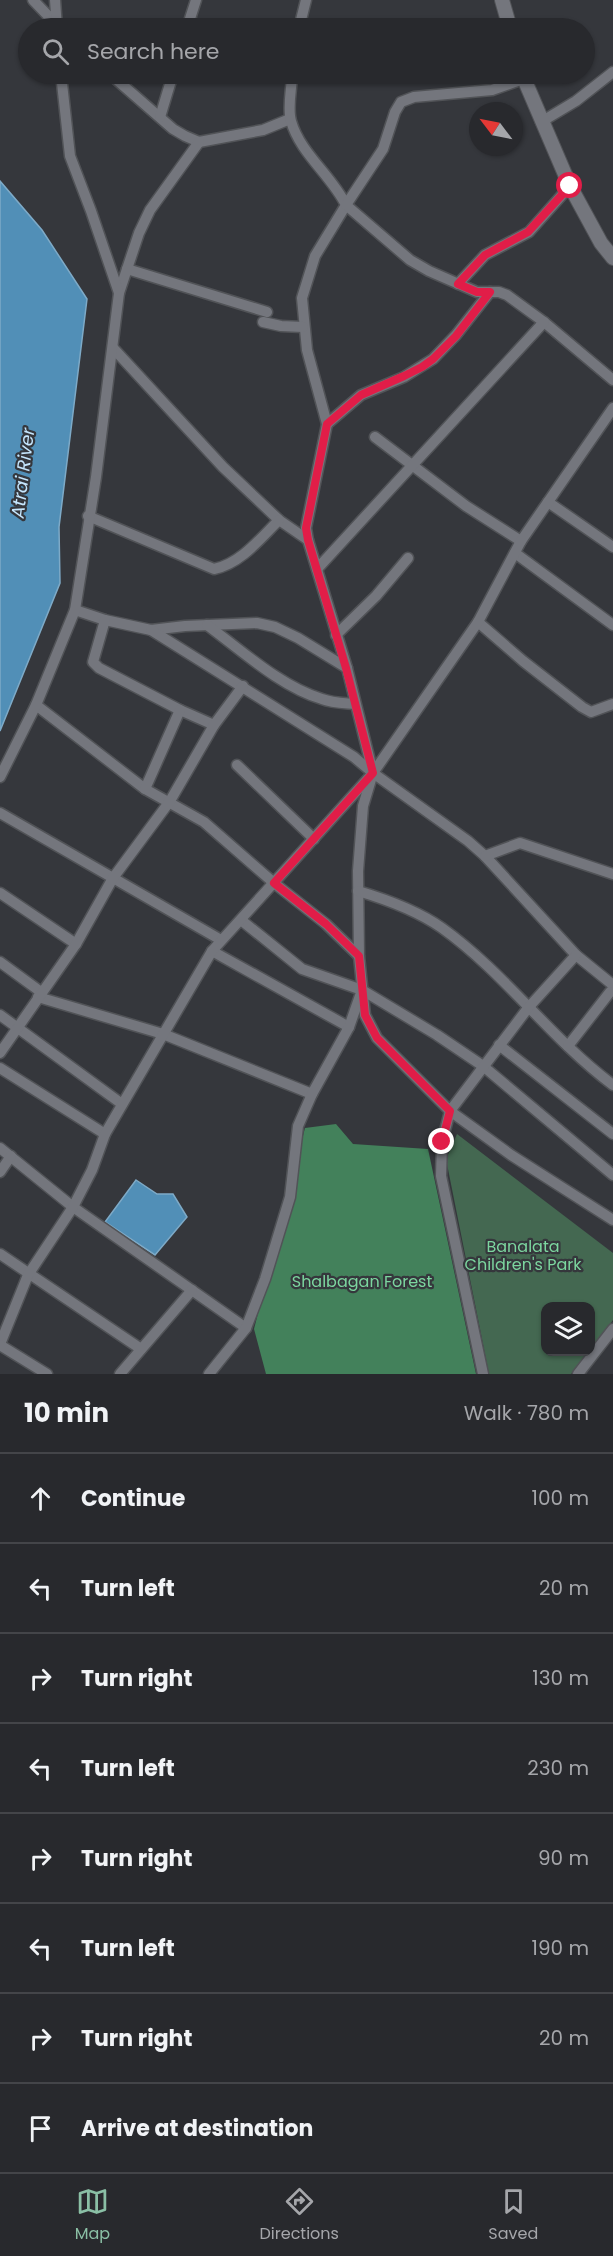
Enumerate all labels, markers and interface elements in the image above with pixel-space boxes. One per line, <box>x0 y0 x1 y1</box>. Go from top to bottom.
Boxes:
search box <box>18 18 595 84</box>
icon: search <box>39 35 72 68</box>
text: Search here <box>87 36 220 67</box>
north arrow <box>469 102 523 156</box>
route start <box>556 172 582 198</box>
water label: Atrai River <box>4 425 41 520</box>
route end <box>428 1128 454 1154</box>
park label: Banalata Children's Park <box>465 1235 582 1276</box>
park label: Shalbagan Forest <box>292 1270 432 1293</box>
map controls <box>541 1302 595 1356</box>
button: layers <box>541 1302 595 1356</box>
text: 10 min <box>24 1395 109 1431</box>
text: Walk · 780 m <box>464 1399 589 1427</box>
icon: ahead <box>24 1482 57 1515</box>
text: Continue <box>81 1483 185 1514</box>
text: 100 m <box>532 1484 589 1512</box>
icon: left <box>24 1572 57 1605</box>
text: Turn left <box>81 1573 175 1604</box>
text: 20 m <box>539 1574 589 1602</box>
icon: right <box>24 1662 57 1695</box>
text: Turn right <box>81 1663 192 1694</box>
text: 130 m <box>532 1664 589 1692</box>
icon: left <box>24 1752 57 1785</box>
text: Turn left <box>81 1753 175 1784</box>
text: 230 m <box>527 1754 589 1782</box>
icon: right <box>24 1842 57 1875</box>
text: Turn right <box>81 1843 192 1874</box>
text: 90 m <box>538 1844 589 1872</box>
icon: left <box>24 1932 57 1965</box>
text: Turn left <box>81 1933 175 1964</box>
text: 190 m <box>532 1934 589 1962</box>
icon: right <box>24 2022 57 2055</box>
text: Turn right <box>81 2023 192 2054</box>
text: 20 m <box>539 2024 589 2052</box>
icon: arrive <box>24 2112 57 2145</box>
text: Arrive at destination <box>81 2113 313 2144</box>
tab: Map <box>75 2185 110 2246</box>
tab: Directions <box>260 2185 339 2246</box>
tab: Saved <box>488 2185 538 2246</box>

